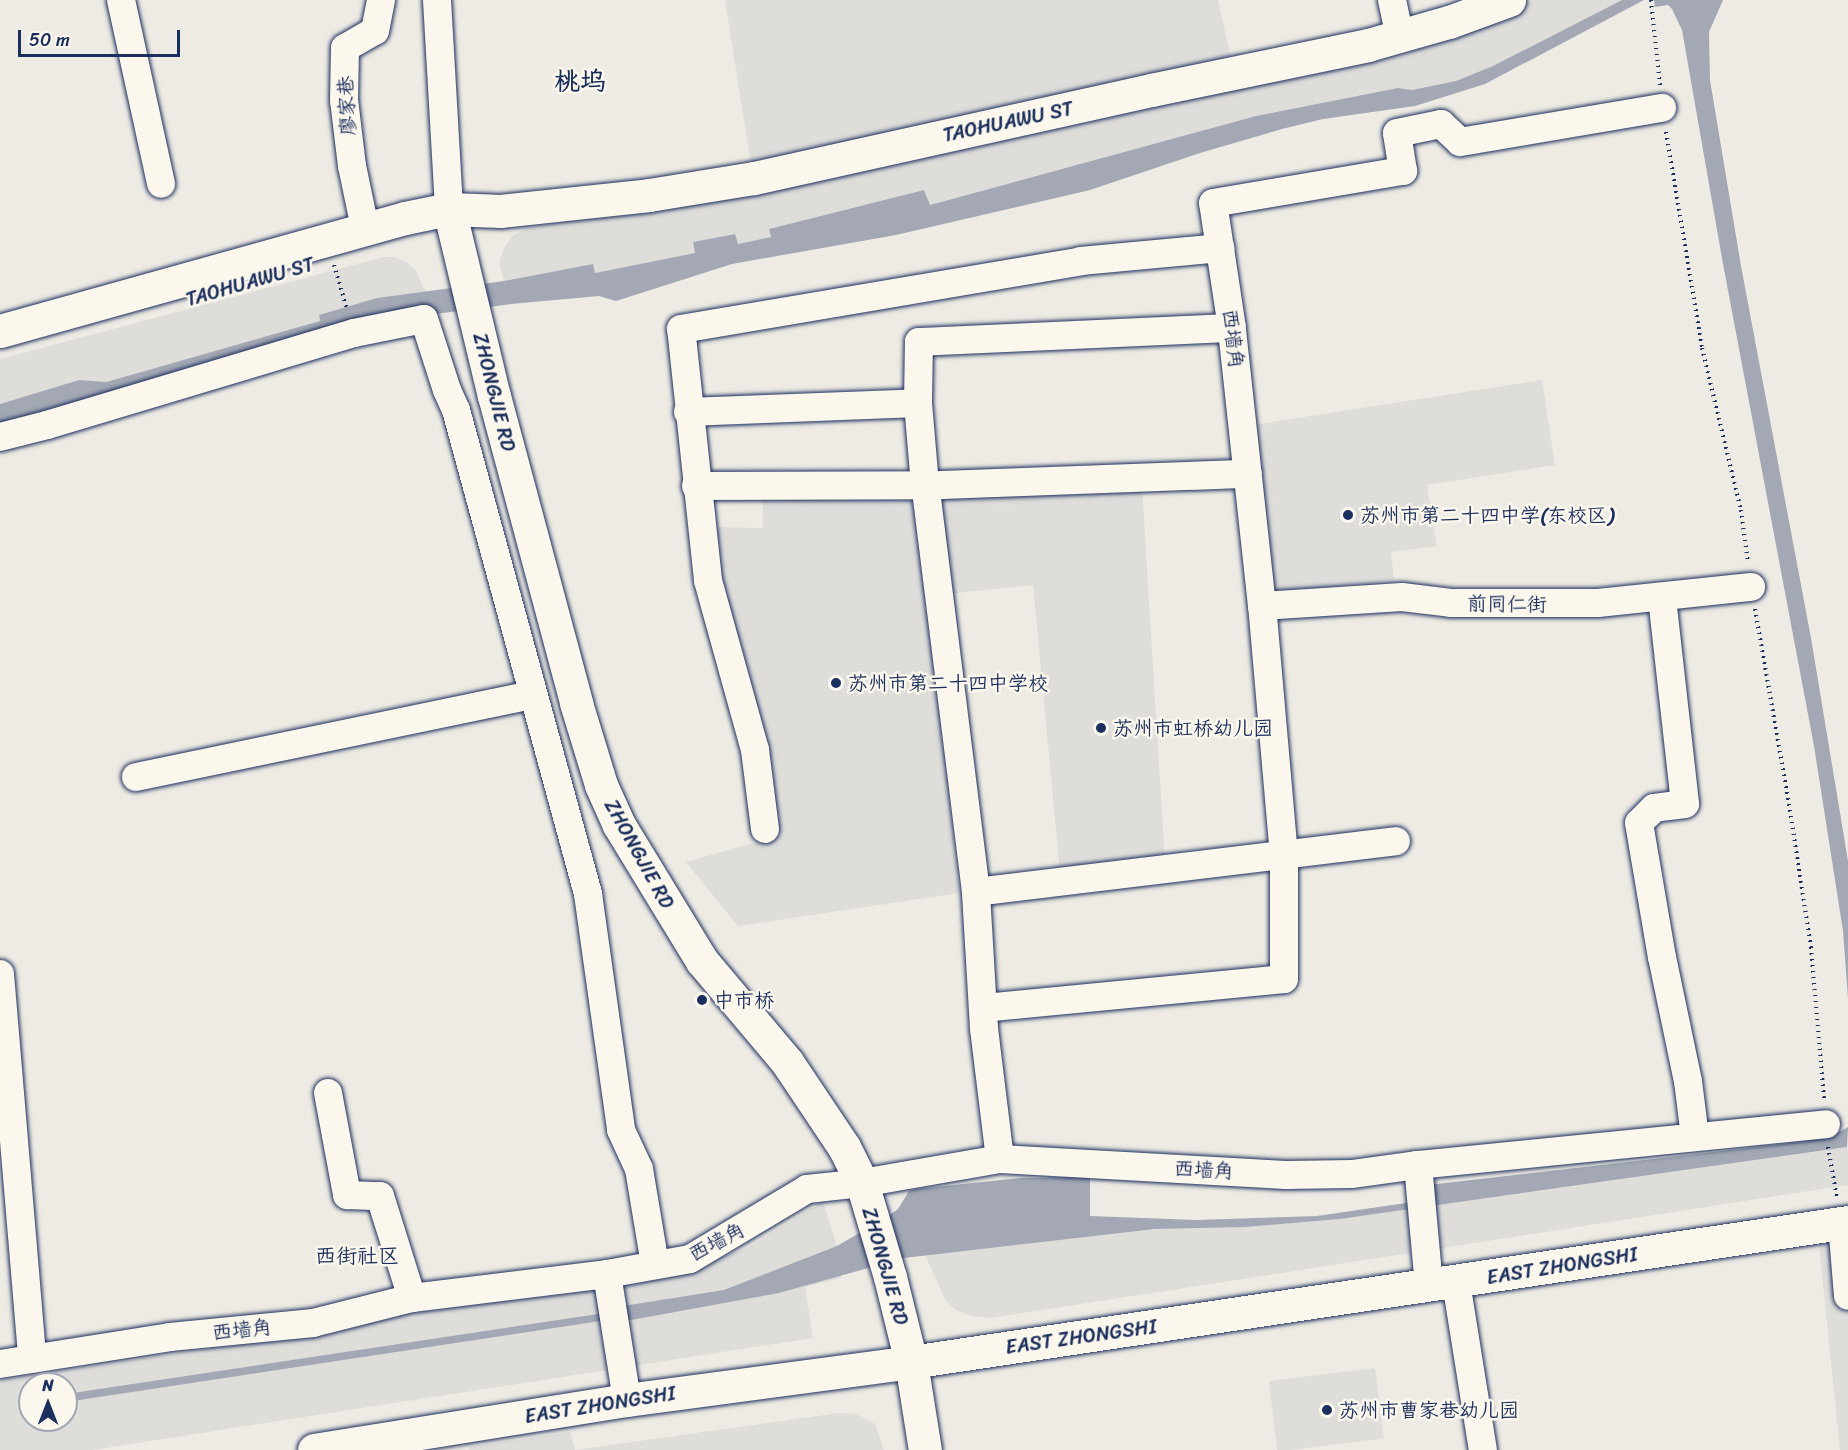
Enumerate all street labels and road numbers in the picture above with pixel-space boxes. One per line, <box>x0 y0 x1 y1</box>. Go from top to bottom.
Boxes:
street label: 廖家巷 <box>333 75 361 137</box>
street label: TAOHUAWU ST <box>941 97 1075 147</box>
street label: TAOHUAWU ST <box>183 252 317 312</box>
street label: 西墙角 <box>1217 308 1249 370</box>
street label: ZHONGJIE RD <box>468 330 520 454</box>
street label: 前同仁街 <box>1467 591 1547 617</box>
street label: ZHONGJIE RD <box>599 795 679 913</box>
street label: 西墙角 <box>1173 1156 1235 1184</box>
street label: ZHONGJIE RD <box>857 1204 913 1328</box>
street label: 西墙角 <box>685 1217 749 1267</box>
street label: EAST ZHONGSHI <box>1486 1242 1638 1290</box>
street label: 西墙角 <box>211 1315 273 1345</box>
street label: EAST ZHONGSHI <box>1005 1315 1157 1359</box>
street label: EAST ZHONGSHI <box>524 1381 676 1429</box>

